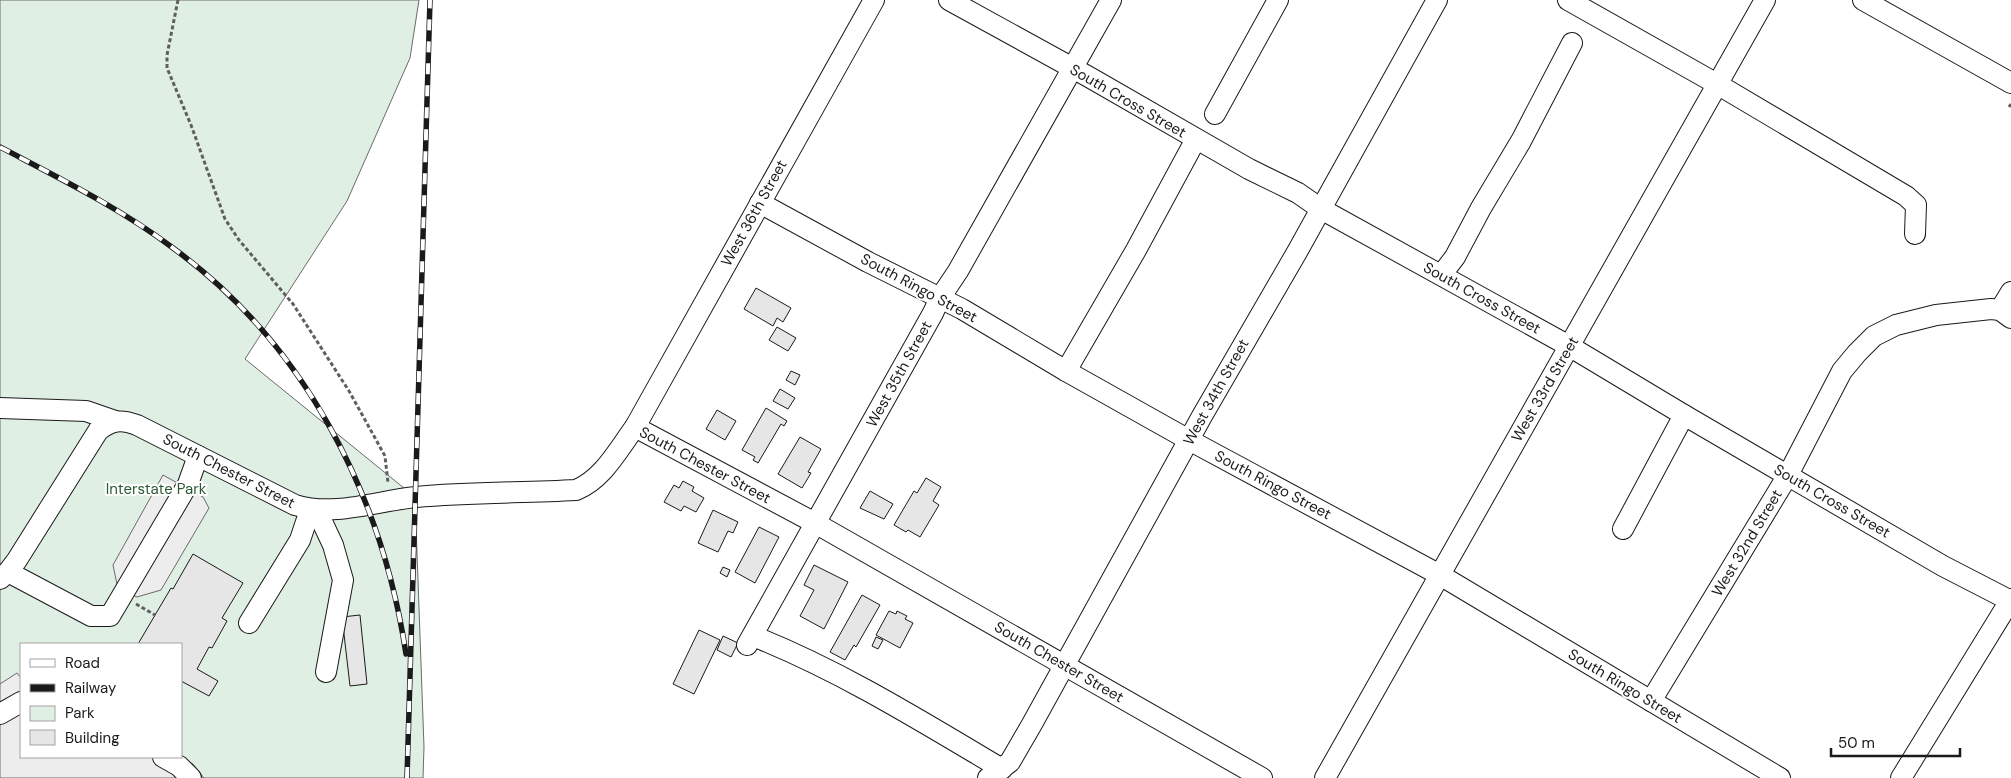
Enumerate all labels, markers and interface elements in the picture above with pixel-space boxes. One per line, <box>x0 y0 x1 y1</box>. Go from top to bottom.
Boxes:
street label: South Cross Street <box>1066 60 1190 143</box>
street label: West 36th Street <box>716 156 792 270</box>
street label: South Ringo Street <box>857 249 981 327</box>
street label: South Cross Street <box>1420 257 1544 339</box>
street label: West 35th Street <box>862 317 936 431</box>
street label: West 33rd Street <box>1507 333 1583 445</box>
street label: West 34th Street <box>1179 335 1253 449</box>
street label: South Chester Street <box>636 422 774 508</box>
street label: South Chester Street <box>159 429 299 513</box>
street label: South Ringo Street <box>1211 446 1335 524</box>
street label: South Cross Street <box>1770 460 1894 543</box>
park label: Interstate Park <box>106 479 207 499</box>
street label: West 32nd Street <box>1707 486 1787 600</box>
street label: South Chester Street <box>991 617 1127 707</box>
legend <box>20 643 182 758</box>
street label: South Ringo Street <box>1564 644 1686 728</box>
text: Road <box>65 653 100 673</box>
text: Railway <box>65 678 117 698</box>
text: Park <box>65 703 95 723</box>
scale bar <box>1831 726 1960 758</box>
text: Building <box>65 728 120 748</box>
text: 50 m <box>1838 733 1875 753</box>

